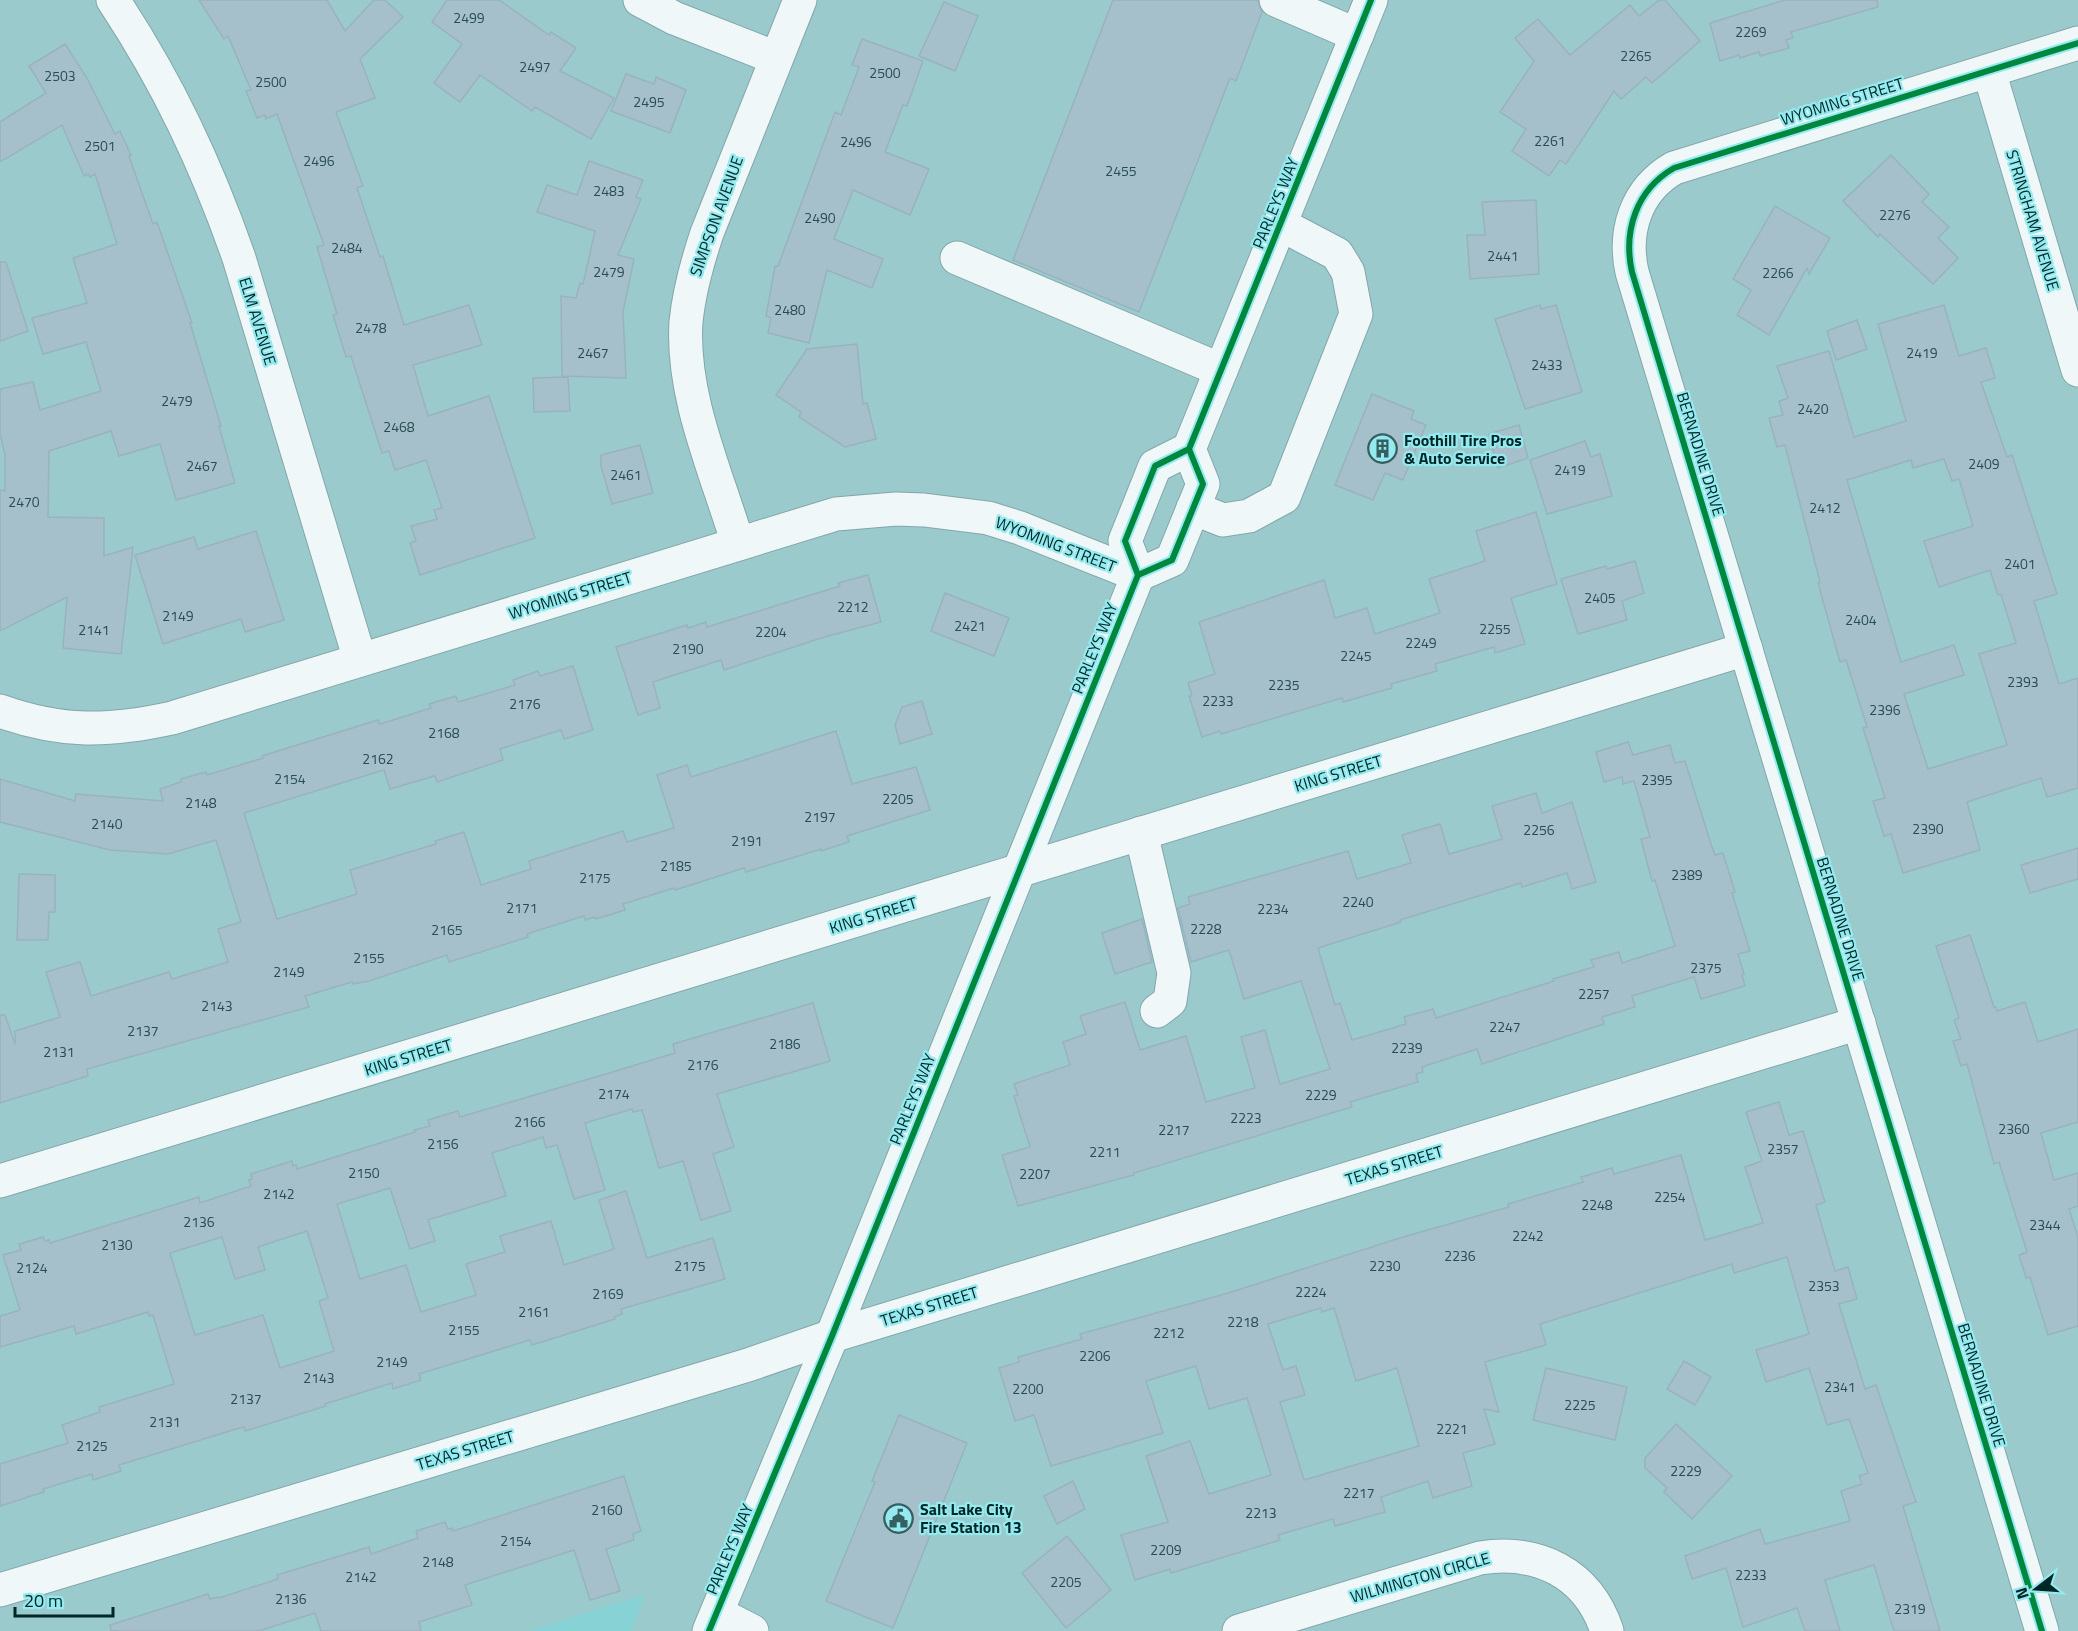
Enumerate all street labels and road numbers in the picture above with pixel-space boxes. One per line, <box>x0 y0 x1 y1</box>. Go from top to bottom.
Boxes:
street label: WYOMING STREET <box>1778 71 1907 131</box>
street label: STRINGHAM AVENUE <box>2000 147 2066 293</box>
street label: SIMPSON AVENUE <box>683 152 749 279</box>
street label: PARLEYS WAY <box>1246 153 1304 252</box>
street label: ELM AVENUE <box>233 274 283 368</box>
street label: BERNADINE DRIVE <box>1671 389 1731 519</box>
street label: WYOMING STREET <box>992 510 1120 578</box>
street label: WYOMING STREET <box>506 565 635 625</box>
street label: PARLEYS WAY <box>1065 598 1123 697</box>
street label: KING STREET <box>1291 748 1385 798</box>
street label: BERNADINE DRIVE <box>1811 854 1871 984</box>
street label: KING STREET <box>826 890 920 940</box>
street label: KING STREET <box>361 1032 455 1082</box>
street label: PARLEYS WAY <box>883 1049 941 1148</box>
street label: TEXAS STREET <box>1342 1139 1446 1191</box>
street label: TEXAS STREET <box>877 1280 981 1332</box>
street label: BERNADINE DRIVE <box>1952 1320 2012 1450</box>
street label: TEXAS STREET <box>413 1424 517 1476</box>
street label: PARLEYS WAY <box>699 1499 759 1598</box>
street label: WILMINGTON CIRCLE <box>1347 1546 1493 1608</box>

